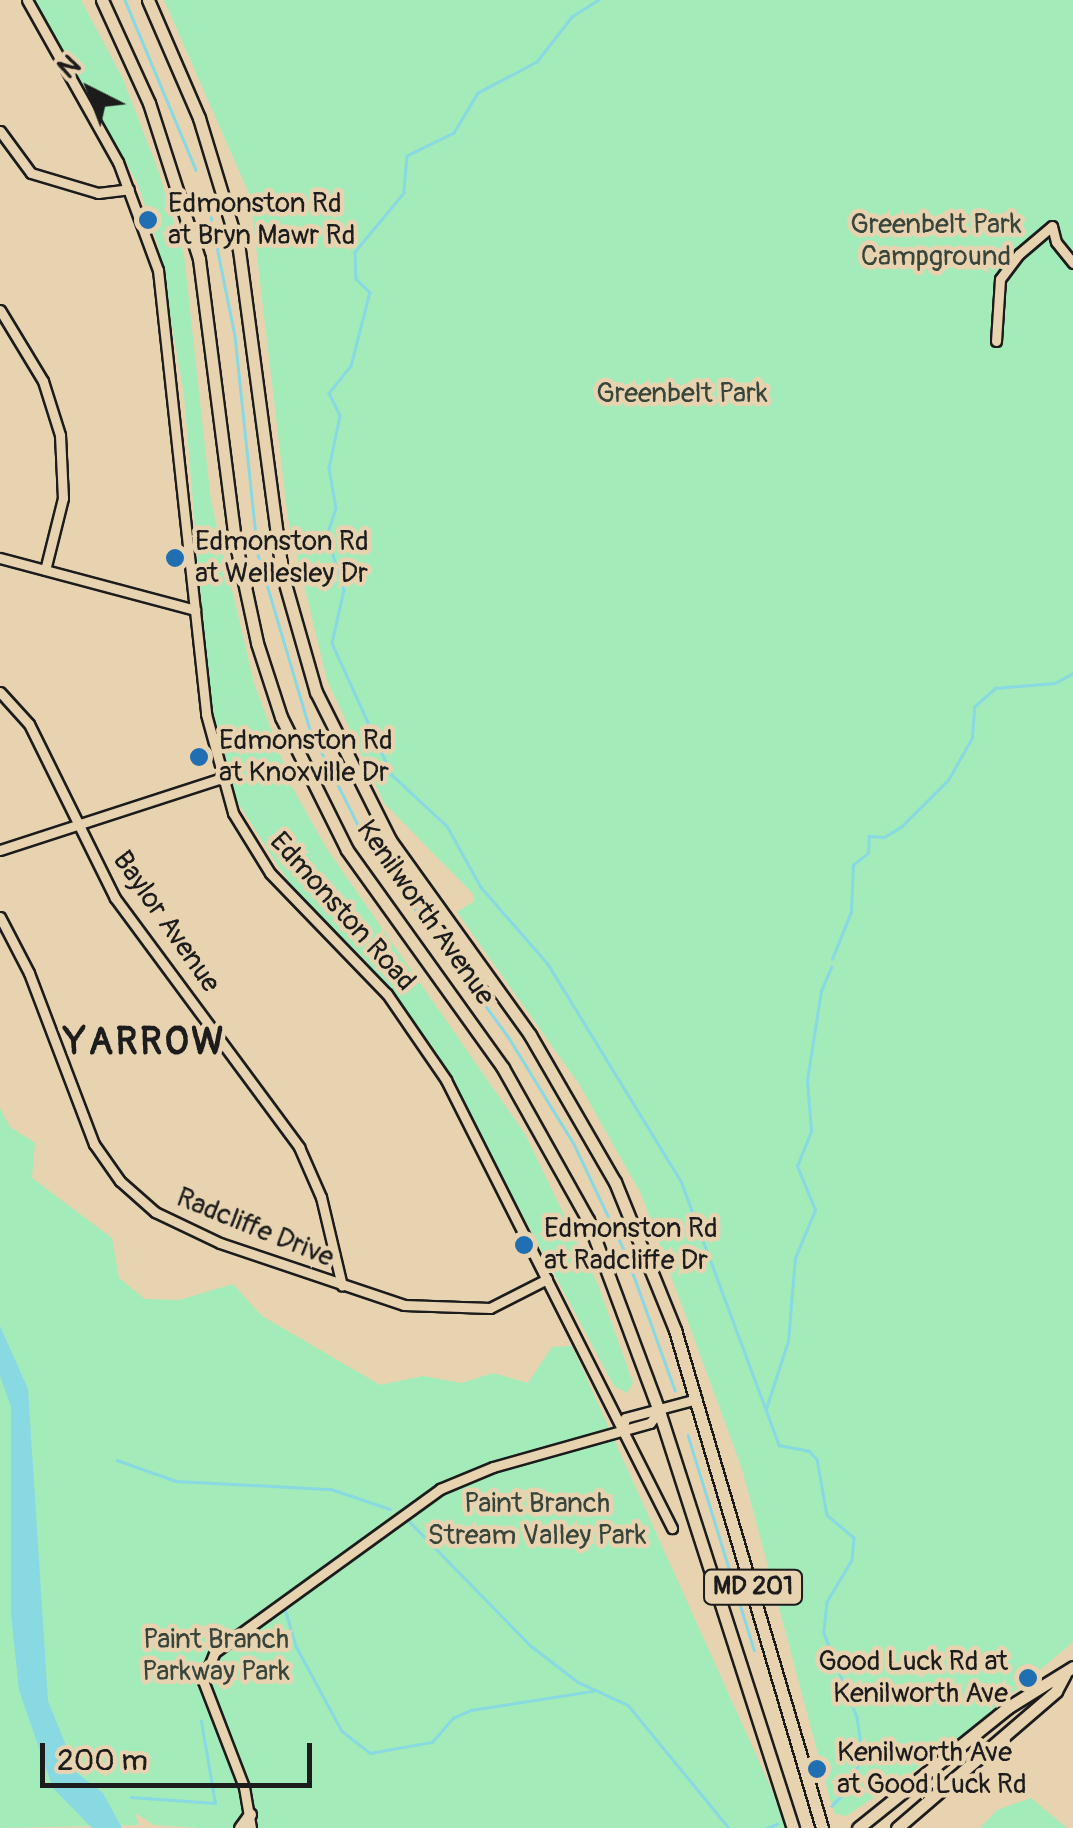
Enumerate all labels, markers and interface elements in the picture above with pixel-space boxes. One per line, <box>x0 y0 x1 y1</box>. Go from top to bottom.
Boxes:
north arrow <box>40 40 140 140</box>
text: N <box>51 48 88 87</box>
place label: Edmonston Rd at Bryn Mawr Rd <box>168 187 355 253</box>
park label: Greenbelt Park Campground <box>850 208 1022 274</box>
marker: Edmonston Rd at Bryn Mawr Rd <box>137 209 159 231</box>
park label: Greenbelt Park <box>596 377 768 411</box>
place label: Edmonston Rd at Wellesley Dr <box>195 525 369 591</box>
marker: Edmonston Rd at Wellesley Dr <box>164 547 186 569</box>
place label: Edmonston Rd at Knoxville Dr <box>219 724 393 790</box>
marker: Edmonston Rd at Knoxville Dr <box>188 746 210 768</box>
street label: Kenilworth Avenue <box>349 814 501 1012</box>
street label: Edmonston Road <box>262 826 422 998</box>
street label: Baylor Avenue <box>105 845 227 999</box>
district label: YARROW <box>64 1020 226 1066</box>
street label: Radcliffe Drive <box>171 1181 339 1275</box>
place label: Edmonston Rd at Radcliffe Dr <box>544 1212 718 1278</box>
marker: Edmonston Rd at Radcliffe Dr <box>513 1234 535 1256</box>
park label: Paint Branch Stream Valley Park <box>428 1487 646 1553</box>
road number: MD 201 <box>703 1567 803 1607</box>
park label: Paint Branch Parkway Park <box>142 1623 290 1689</box>
place label: Good Luck Rd at Kenilworth Ave <box>818 1645 1008 1711</box>
marker: Good Luck Rd at Kenilworth Ave <box>1017 1667 1039 1689</box>
scale bar <box>45 1723 318 1785</box>
place label: Kenilworth Ave at Good Luck Rd <box>837 1736 1027 1802</box>
text: 200 m <box>57 1742 148 1779</box>
marker: Kenilworth Ave at Good Luck Rd <box>806 1758 828 1780</box>

